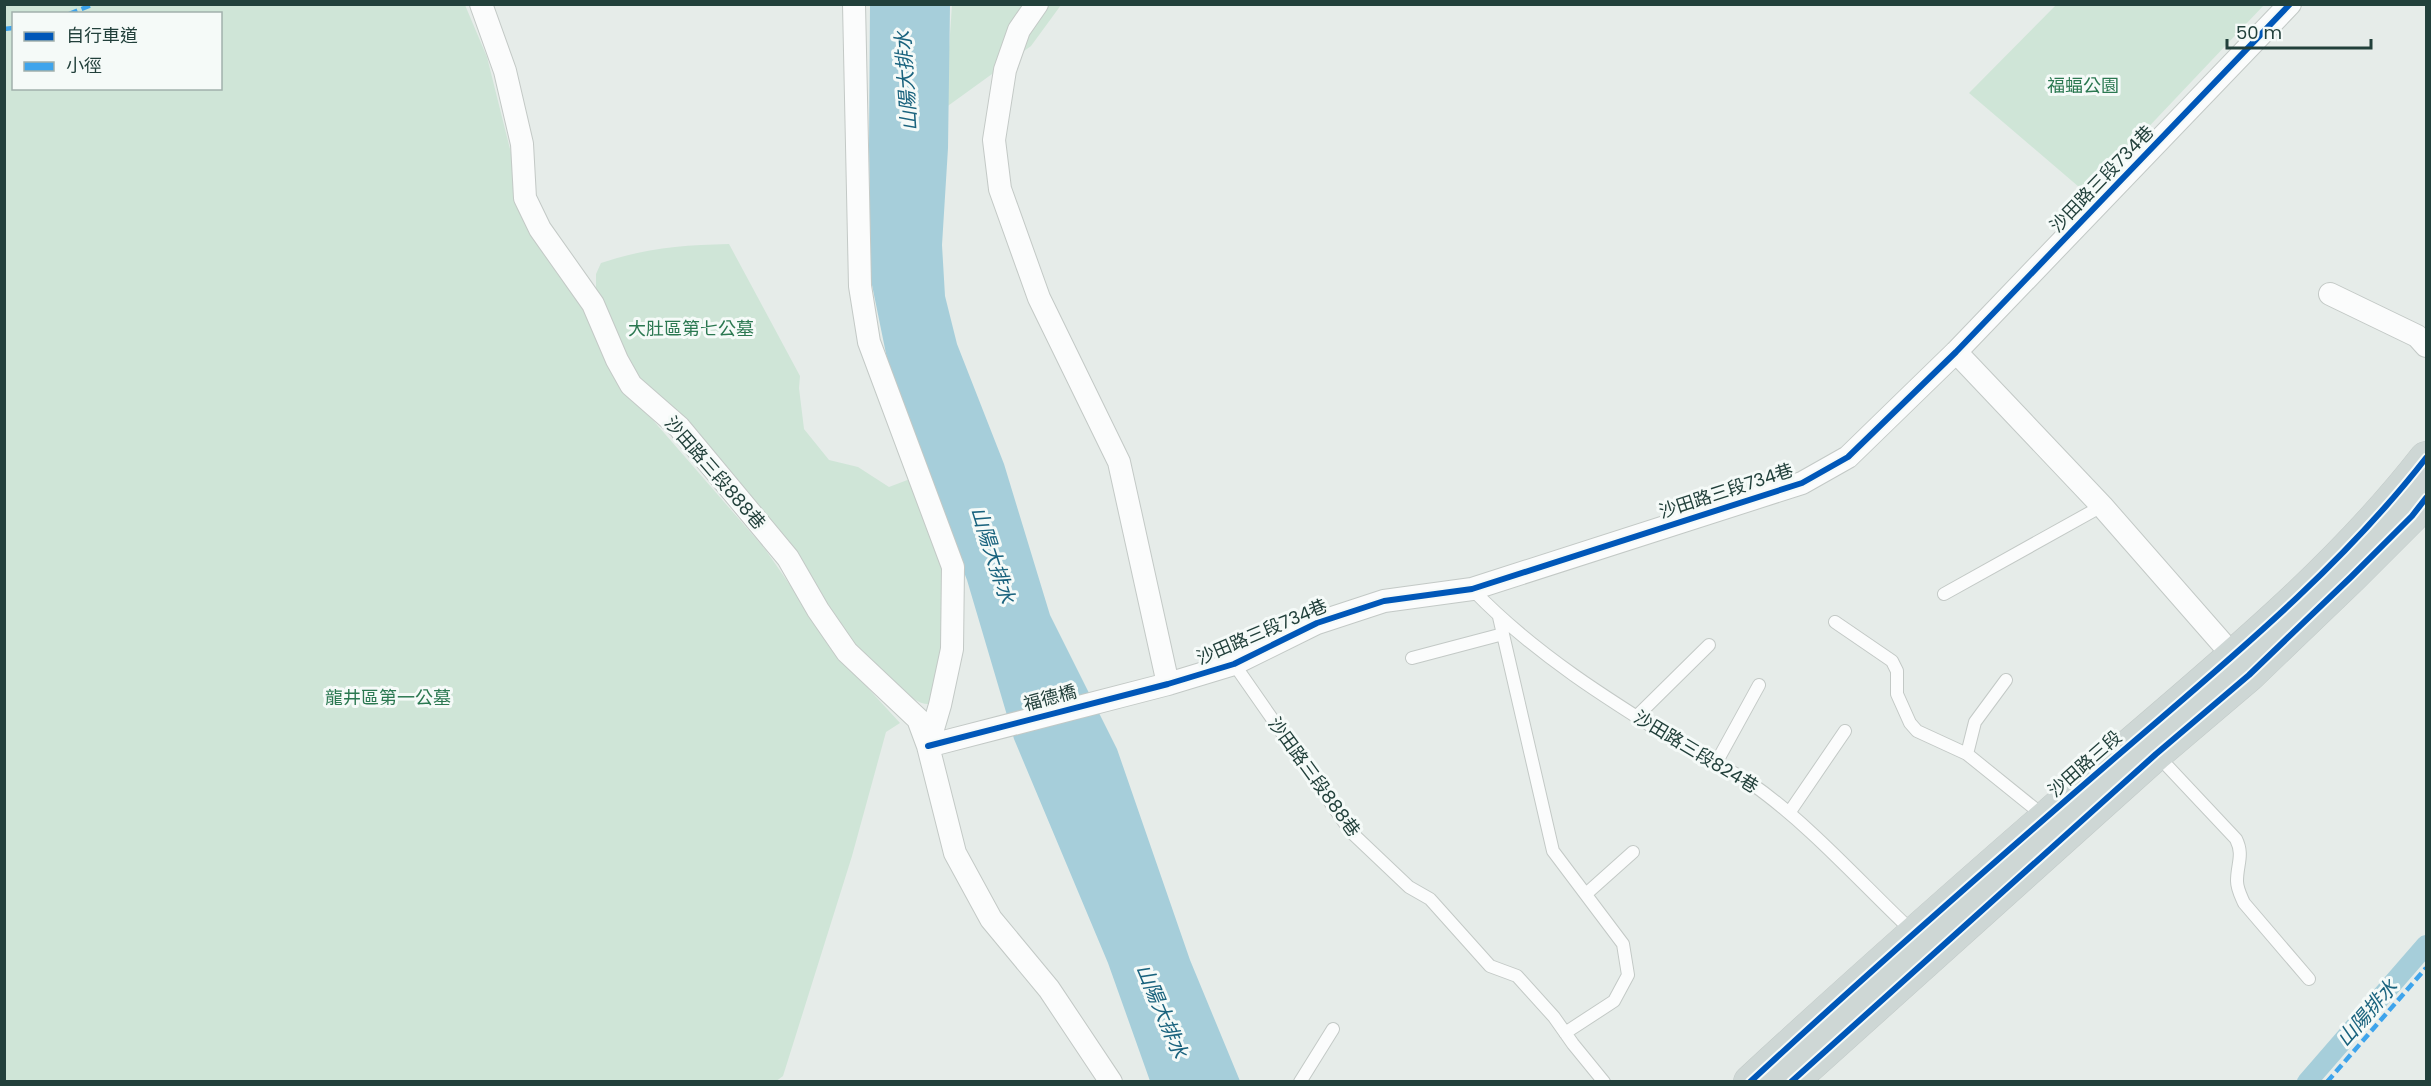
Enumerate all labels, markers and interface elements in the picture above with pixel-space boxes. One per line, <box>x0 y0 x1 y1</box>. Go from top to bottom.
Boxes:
legend <box>12 12 222 90</box>
scale bar <box>2227 12 2371 50</box>
text: 50 m <box>2236 20 2282 45</box>
text: 自行車道 <box>66 23 138 48</box>
water label: 山陽大排水 <box>888 29 923 132</box>
text: 小徑 <box>66 53 102 78</box>
park label: 福蝠公園 <box>2047 73 2119 98</box>
street label: 沙田路三段734巷 <box>2044 120 2159 238</box>
park label: 大肚區第七公墓 <box>628 316 754 341</box>
street label: 沙田路三段888巷 <box>659 411 771 534</box>
street label: 沙田路三段734巷 <box>1656 457 1796 524</box>
water label: 山陽大排水 <box>964 503 1022 608</box>
street label: 沙田路三段734巷 <box>1193 593 1331 670</box>
street label: 福德橋 <box>1021 678 1079 717</box>
park label: 龍井區第一公墓 <box>325 685 451 710</box>
street label: 沙田路三段824巷 <box>1629 705 1763 799</box>
street label: 沙田路三段888巷 <box>1263 712 1366 842</box>
street label: 沙田路三段 <box>2043 725 2127 803</box>
water label: 山陽大排水 <box>1130 960 1195 1063</box>
water label: 山陽排水 <box>2330 973 2404 1052</box>

